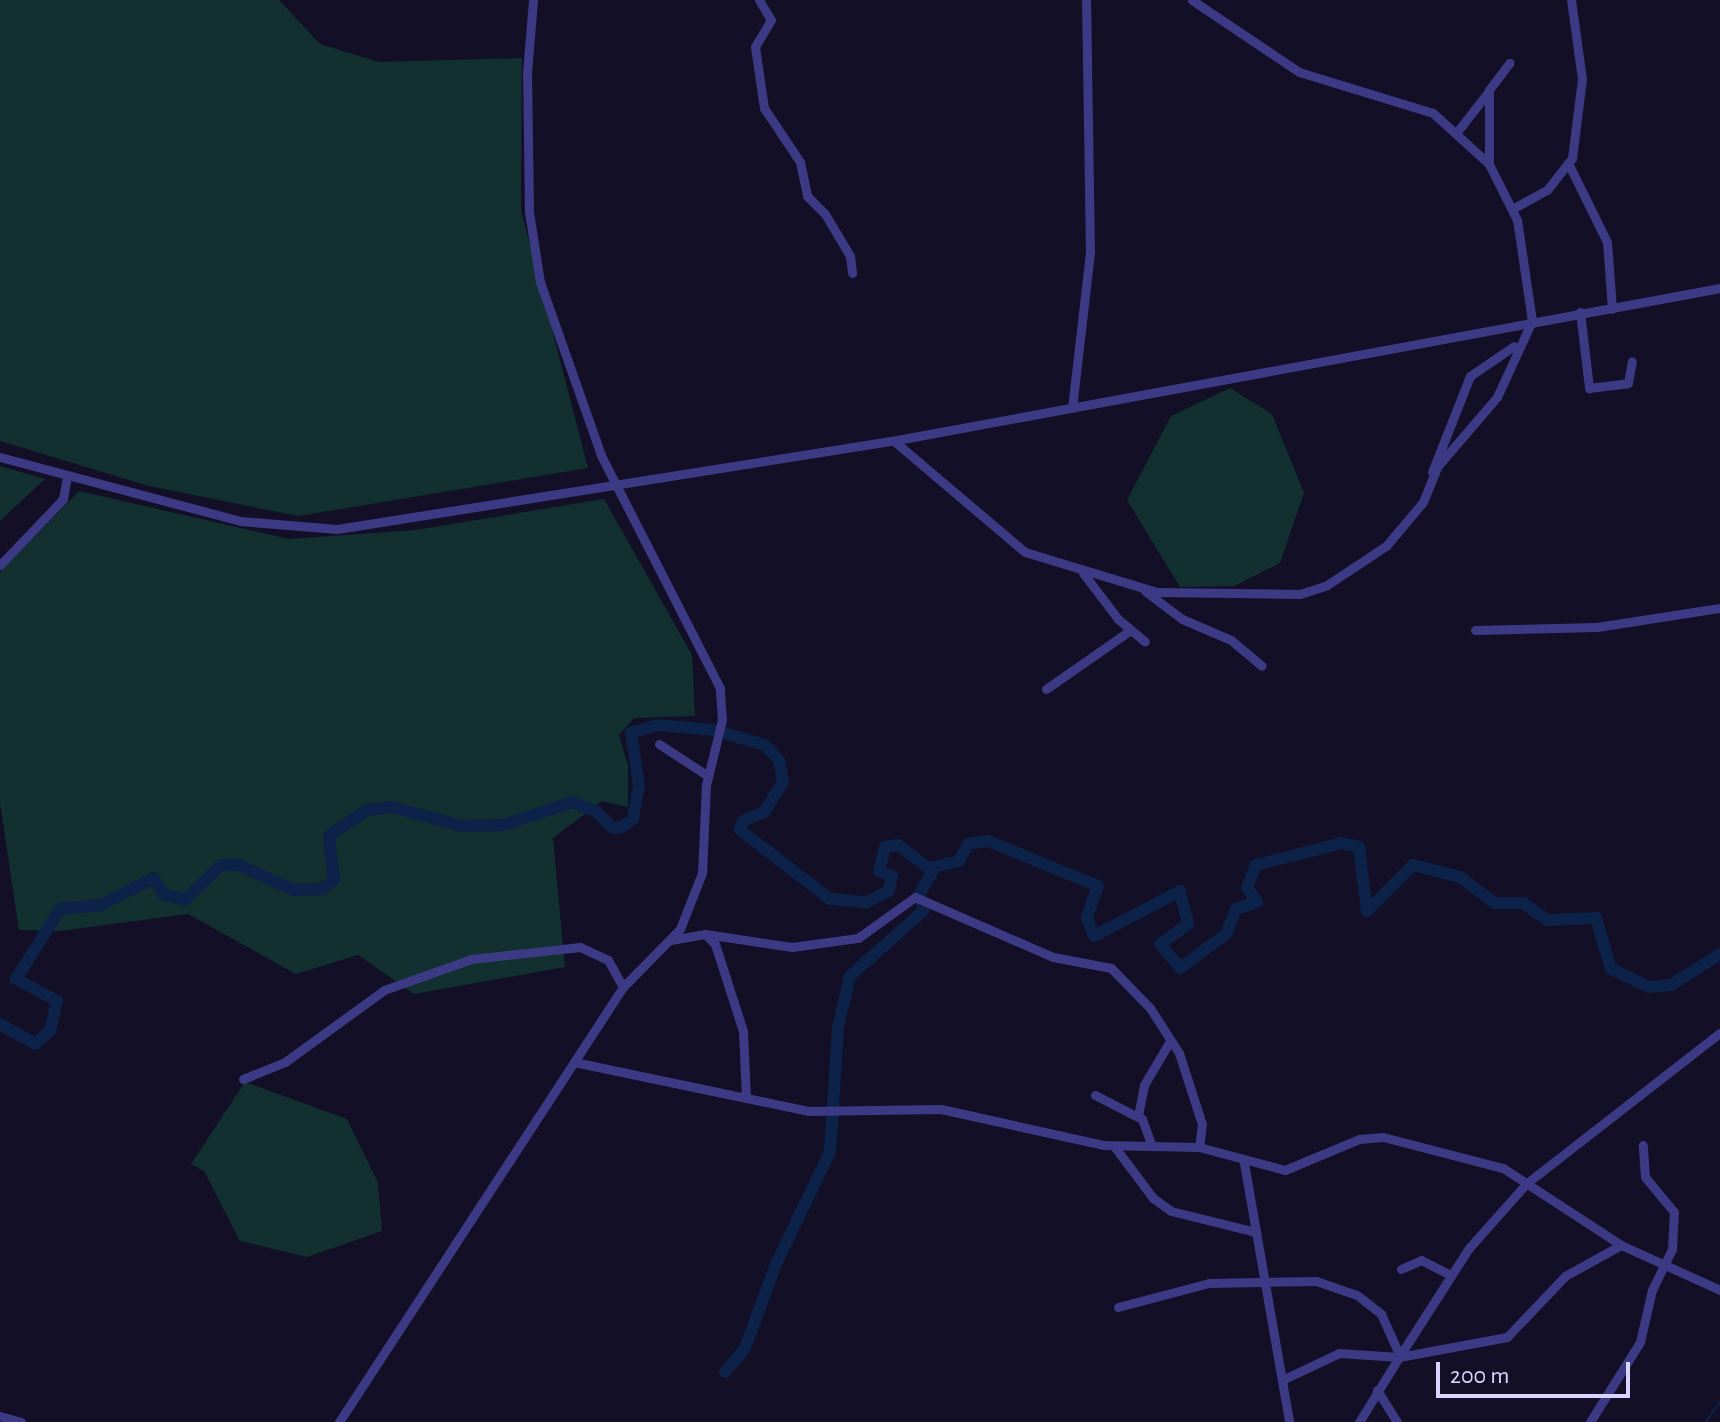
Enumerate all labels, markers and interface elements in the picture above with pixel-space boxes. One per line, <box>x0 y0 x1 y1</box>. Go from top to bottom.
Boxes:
scale bar <box>1440 1346 1634 1396</box>
text: 200 m <box>1450 1364 1509 1388</box>

